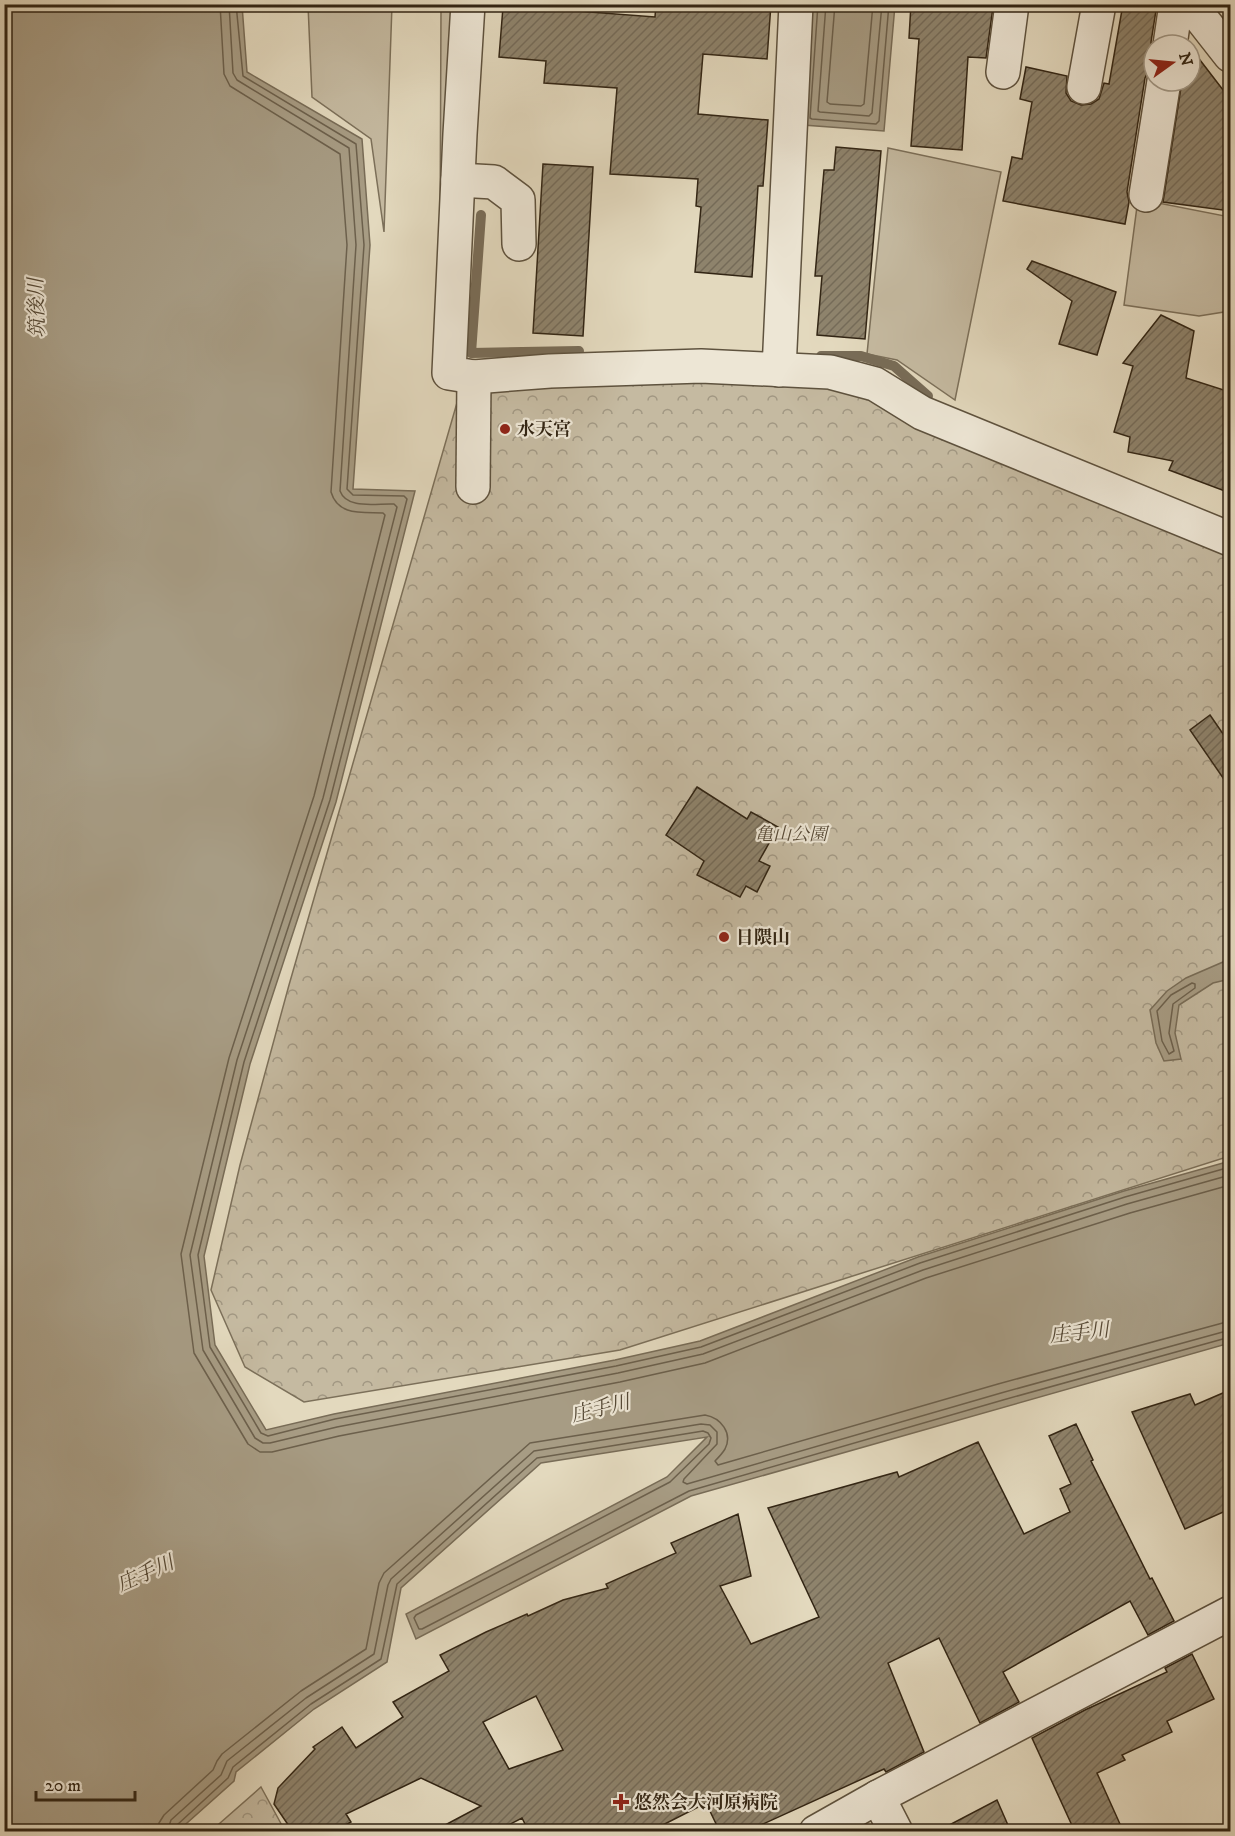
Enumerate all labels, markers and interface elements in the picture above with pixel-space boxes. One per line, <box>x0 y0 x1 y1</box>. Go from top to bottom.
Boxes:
north arrow <box>1142 33 1202 93</box>
text: N <box>1174 50 1197 68</box>
water label: 筑後川 <box>24 276 51 338</box>
place label: 水天宮 <box>517 419 571 441</box>
marker: 水天宮 <box>498 422 512 436</box>
park label: 亀山公園 <box>755 824 830 846</box>
place label: 日隈山 <box>736 927 790 949</box>
marker: 日隈山 <box>717 930 731 944</box>
water label: 庄手川 <box>1048 1318 1112 1349</box>
water label: 庄手川 <box>568 1390 634 1429</box>
water label: 庄手川 <box>113 1550 180 1598</box>
scale bar <box>36 1764 135 1802</box>
text: 20 m <box>45 1775 81 1797</box>
place label: 悠然会大河原病院 <box>634 1792 778 1814</box>
marker: 悠然会大河原病院 <box>612 1793 630 1811</box>

